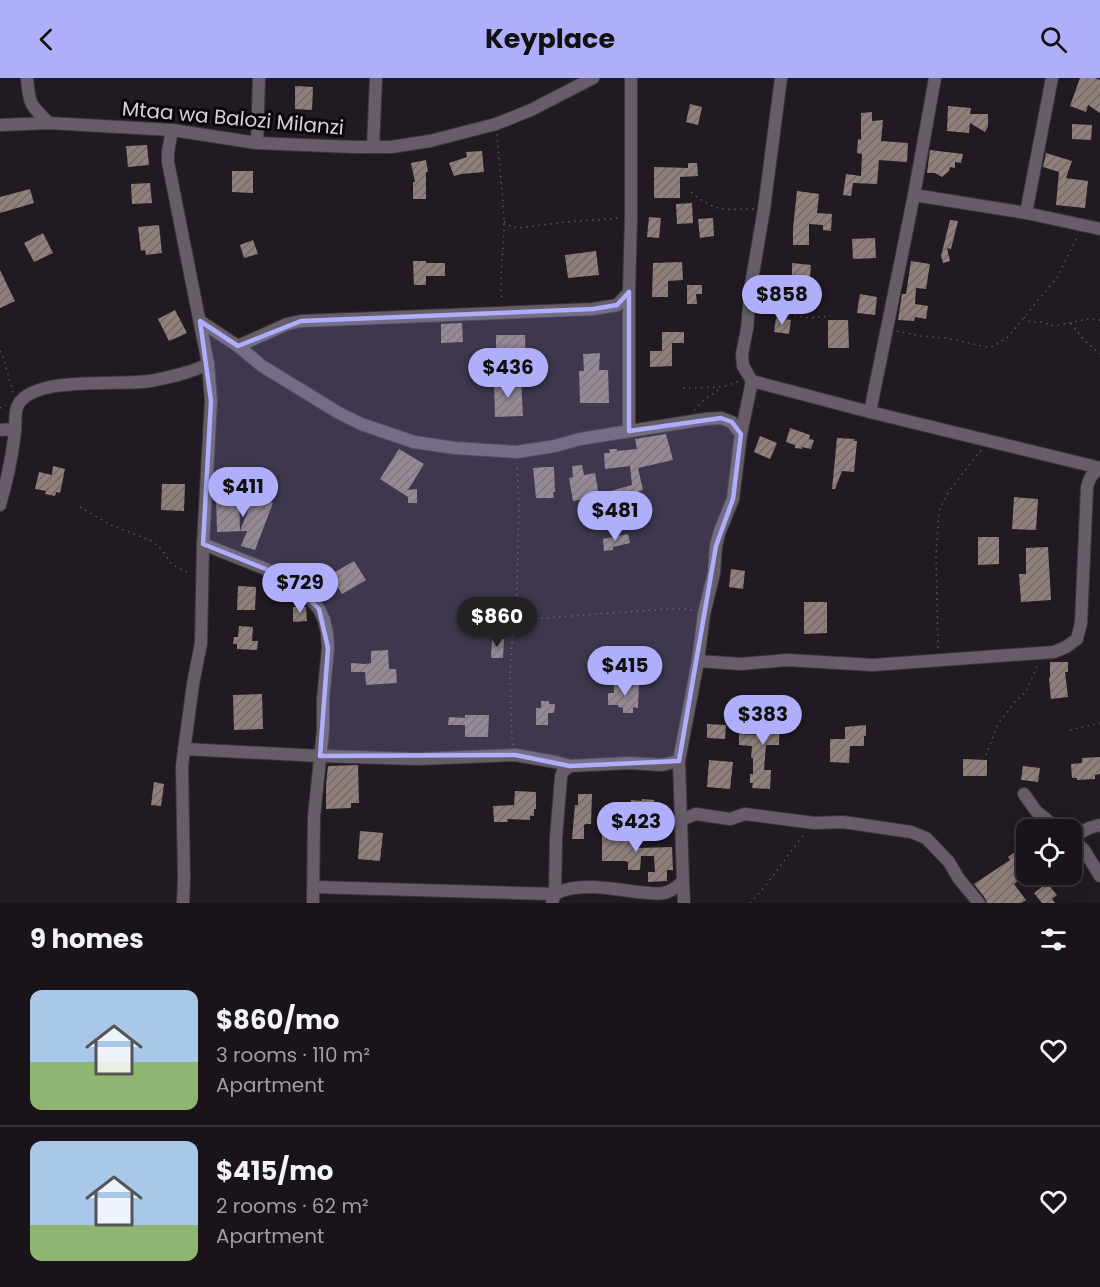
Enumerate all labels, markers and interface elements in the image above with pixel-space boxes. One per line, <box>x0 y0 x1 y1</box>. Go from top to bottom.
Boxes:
text: Keyplace <box>485 20 615 57</box>
icon: back <box>30 23 63 56</box>
icon: search <box>1037 23 1070 56</box>
street label: Mtaa wa Balozi Milanzi <box>121 94 345 142</box>
pin: $858 <box>746 275 818 326</box>
text: $858 <box>756 280 808 308</box>
pin: $436 <box>472 348 544 399</box>
text: $436 <box>482 353 534 381</box>
pin: $411 <box>207 467 279 518</box>
text: $411 <box>222 472 264 500</box>
pin: $481 <box>579 491 651 542</box>
text: $481 <box>591 496 639 524</box>
pin: $729 <box>264 563 336 614</box>
text: $729 <box>276 568 324 596</box>
pin: $860 <box>461 597 533 648</box>
text: $860 <box>471 602 523 630</box>
pin: $415 <box>589 646 661 697</box>
text: $415 <box>601 651 649 679</box>
pin: $383 <box>727 695 799 746</box>
text: $383 <box>738 700 788 728</box>
pin: $423 <box>600 802 672 853</box>
text: $423 <box>611 807 661 835</box>
map controls <box>1016 819 1082 885</box>
button: locate <box>1016 819 1082 885</box>
text: 9 homes <box>30 921 144 957</box>
icon: filters <box>1037 923 1070 956</box>
text: $860/mo <box>216 1002 339 1038</box>
icon: home <box>78 1014 150 1086</box>
icon: heart <box>1037 1034 1070 1067</box>
text: 3 rooms · 110 m² <box>216 1041 370 1069</box>
text: Apartment <box>216 1071 324 1099</box>
text: $415/mo <box>216 1153 333 1189</box>
icon: home <box>78 1165 150 1237</box>
icon: heart <box>1037 1185 1070 1218</box>
text: 2 rooms · 62 m² <box>216 1192 369 1220</box>
text: Apartment <box>216 1222 324 1250</box>

